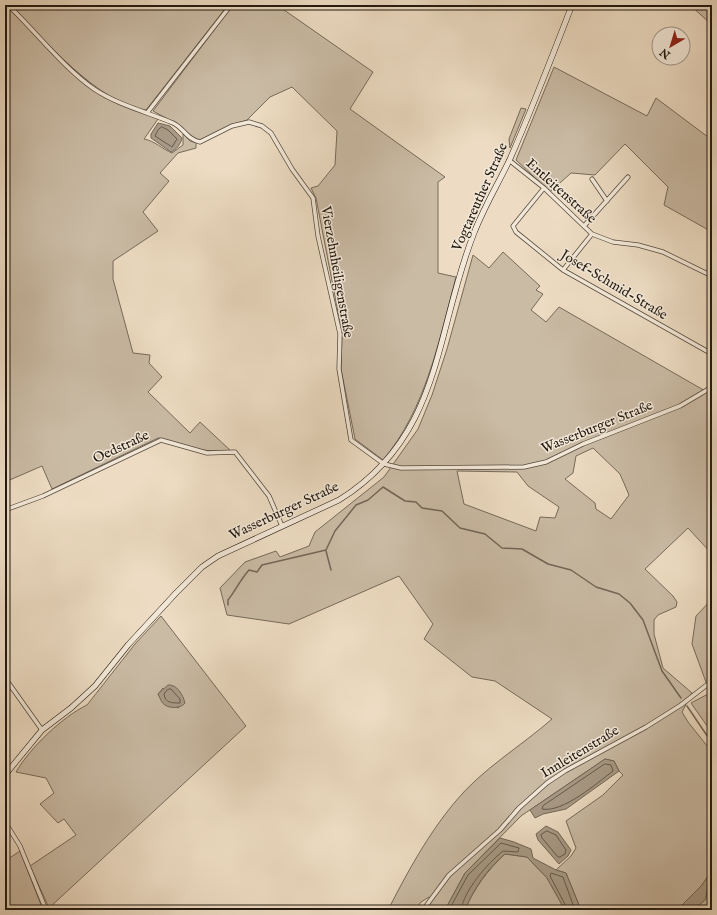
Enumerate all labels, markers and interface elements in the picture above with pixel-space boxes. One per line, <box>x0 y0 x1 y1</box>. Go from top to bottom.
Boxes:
north arrow <box>651 26 691 66</box>
text: N <box>657 44 674 62</box>
street label: Vogtareuther Straße <box>448 139 512 255</box>
street label: Entleitenstraße <box>522 155 601 228</box>
street label: Vierzehnheiligenstraße <box>316 204 358 340</box>
street label: Josef-Schmid-Straße <box>555 245 671 324</box>
street label: Wasserburger Straße <box>539 396 656 458</box>
street label: Oedstraße <box>90 426 153 468</box>
street label: Wasserburger Straße <box>226 478 342 544</box>
street label: Innleitenstraße <box>538 721 623 782</box>

